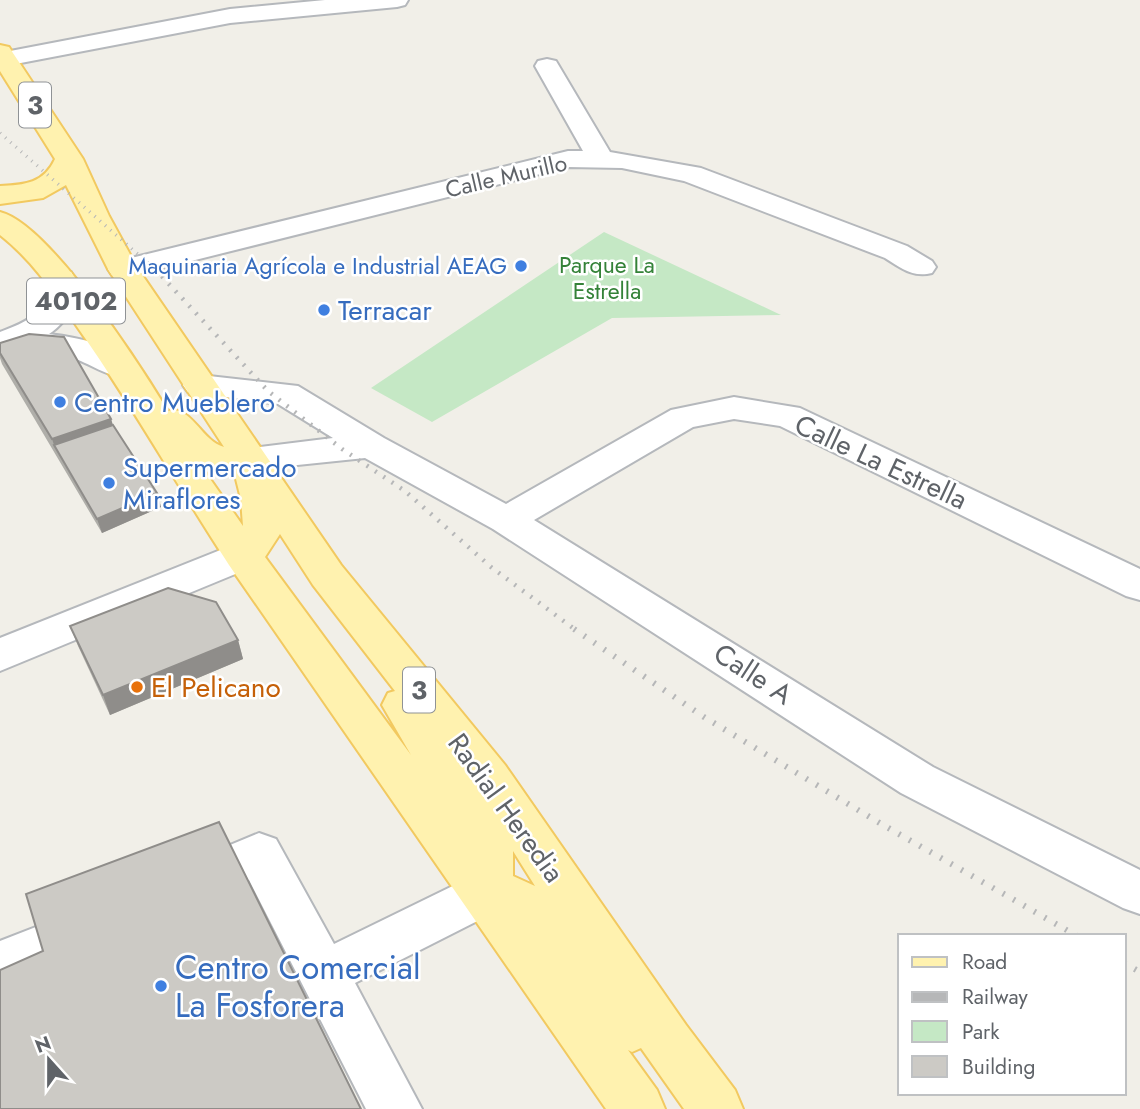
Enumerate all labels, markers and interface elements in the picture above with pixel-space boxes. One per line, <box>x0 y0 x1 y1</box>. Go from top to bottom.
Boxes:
road number: 3 <box>19 82 51 128</box>
street label: Calle Murillo <box>442 146 570 206</box>
park label: Parque La Estrella <box>559 248 655 308</box>
place label: Maquinaria Agrícola e Industrial AEAG <box>129 249 507 283</box>
marker: Maquinaria Agrícola e Industrial AEAG <box>513 258 529 274</box>
road number: 40102 <box>27 278 125 324</box>
place label: Terracar <box>338 290 432 331</box>
marker: Terracar <box>316 302 332 318</box>
place label: Centro Mueblero <box>74 382 275 423</box>
marker: Centro Mueblero <box>52 394 68 410</box>
street label: Calle La Estrella <box>788 404 974 520</box>
place label: Supermercado Miraflores <box>123 447 297 520</box>
marker: Supermercado Miraflores <box>101 475 117 491</box>
street label: Calle A <box>705 633 801 715</box>
place label: El Pelicano <box>151 667 281 708</box>
road number: 3 <box>403 668 435 712</box>
marker: El Pelicano <box>129 679 145 695</box>
street label: Radial Heredia <box>438 725 574 891</box>
legend <box>898 934 1126 1095</box>
place label: Centro Comercial La Fosforera <box>175 944 421 1029</box>
text: Road <box>962 947 1007 977</box>
marker: Centro Comercial La Fosforera <box>153 978 169 994</box>
text: Railway <box>962 982 1028 1012</box>
text: Park <box>962 1017 1000 1047</box>
north arrow <box>14 1025 84 1095</box>
text: N <box>31 1029 55 1060</box>
text: Building <box>962 1052 1035 1082</box>

